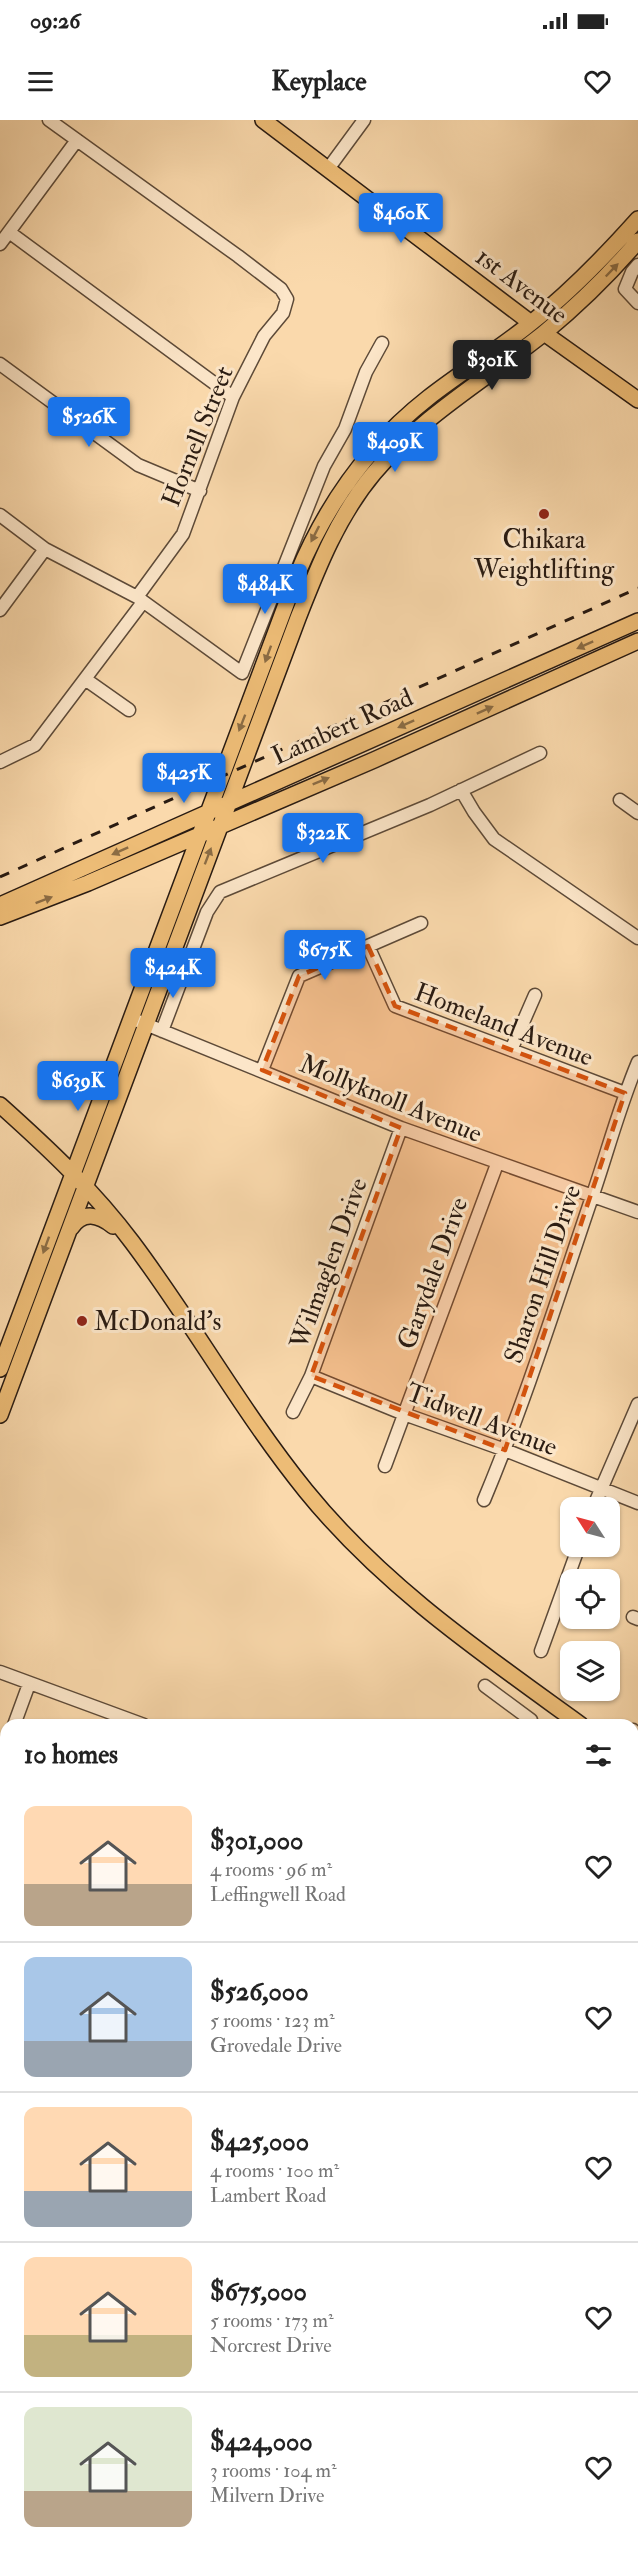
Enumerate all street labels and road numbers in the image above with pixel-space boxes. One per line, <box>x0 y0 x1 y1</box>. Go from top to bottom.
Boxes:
street label: 1st Avenue <box>469 241 574 331</box>
street label: Hornell Street <box>155 361 241 511</box>
street label: Lambert Road <box>267 681 418 772</box>
street label: Homeland Avenue <box>410 976 598 1074</box>
street label: Mollyknoll Avenue <box>295 1048 487 1150</box>
street label: Wilmaglen Drive <box>283 1173 375 1354</box>
street label: Sharon Hill Drive <box>497 1181 588 1368</box>
street label: Garydale Drive <box>391 1193 475 1354</box>
street label: Tidwell Avenue <box>402 1376 562 1463</box>

